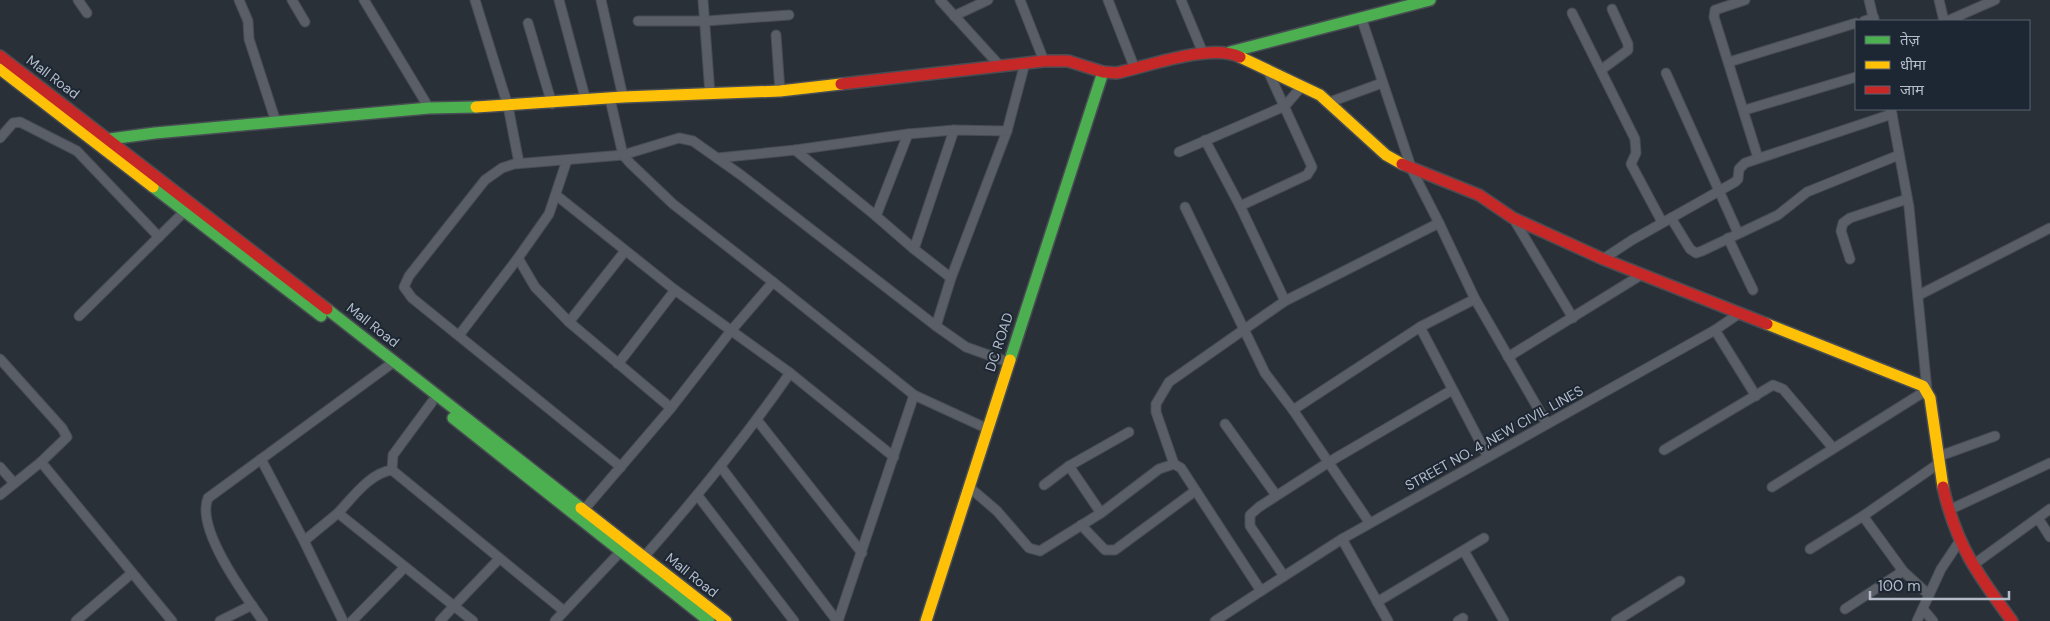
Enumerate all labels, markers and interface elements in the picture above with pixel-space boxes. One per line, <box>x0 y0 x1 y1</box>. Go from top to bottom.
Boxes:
legend <box>1855 20 2030 110</box>
text: तेज़ <box>1900 30 1921 50</box>
street label: Mall Road <box>23 51 83 103</box>
text: धीमा <box>1900 55 1927 75</box>
text: जाम <box>1900 80 1925 100</box>
street label: Mall Road <box>343 299 403 351</box>
street label: DC ROAD <box>981 310 1017 374</box>
street label: STREET NO. 4 ,NEW CIVIL LINES <box>1402 381 1586 495</box>
street label: Mall Road <box>662 549 722 601</box>
scale bar <box>1870 568 2009 600</box>
text: 100 m <box>1878 576 1921 596</box>

